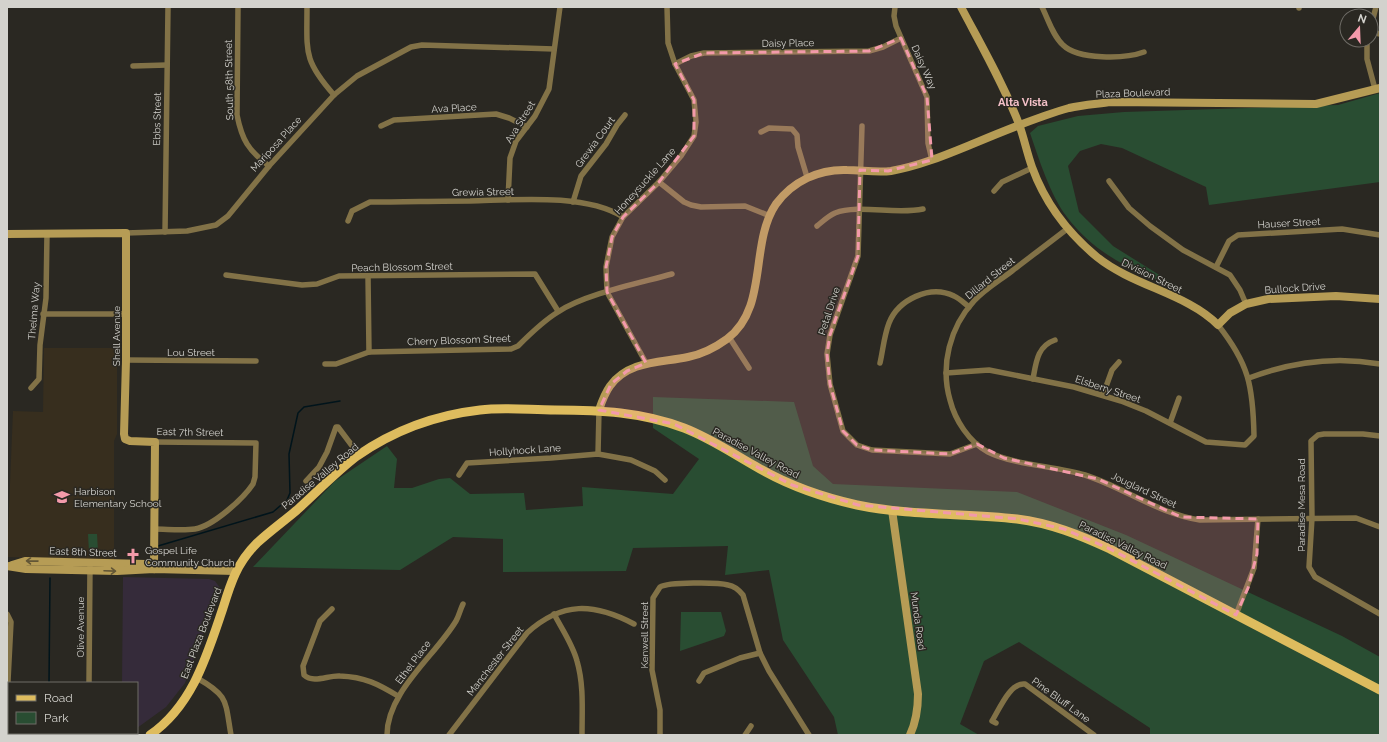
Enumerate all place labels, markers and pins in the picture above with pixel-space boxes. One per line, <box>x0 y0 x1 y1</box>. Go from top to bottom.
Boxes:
place label: Harbison Elementary School <box>74 486 162 509</box>
school or university icon: Harbison Elementary School <box>53 488 71 506</box>
place label: Gospel Life Community Church <box>145 545 235 568</box>
church icon: Gospel Life Community Church <box>124 547 142 565</box>

